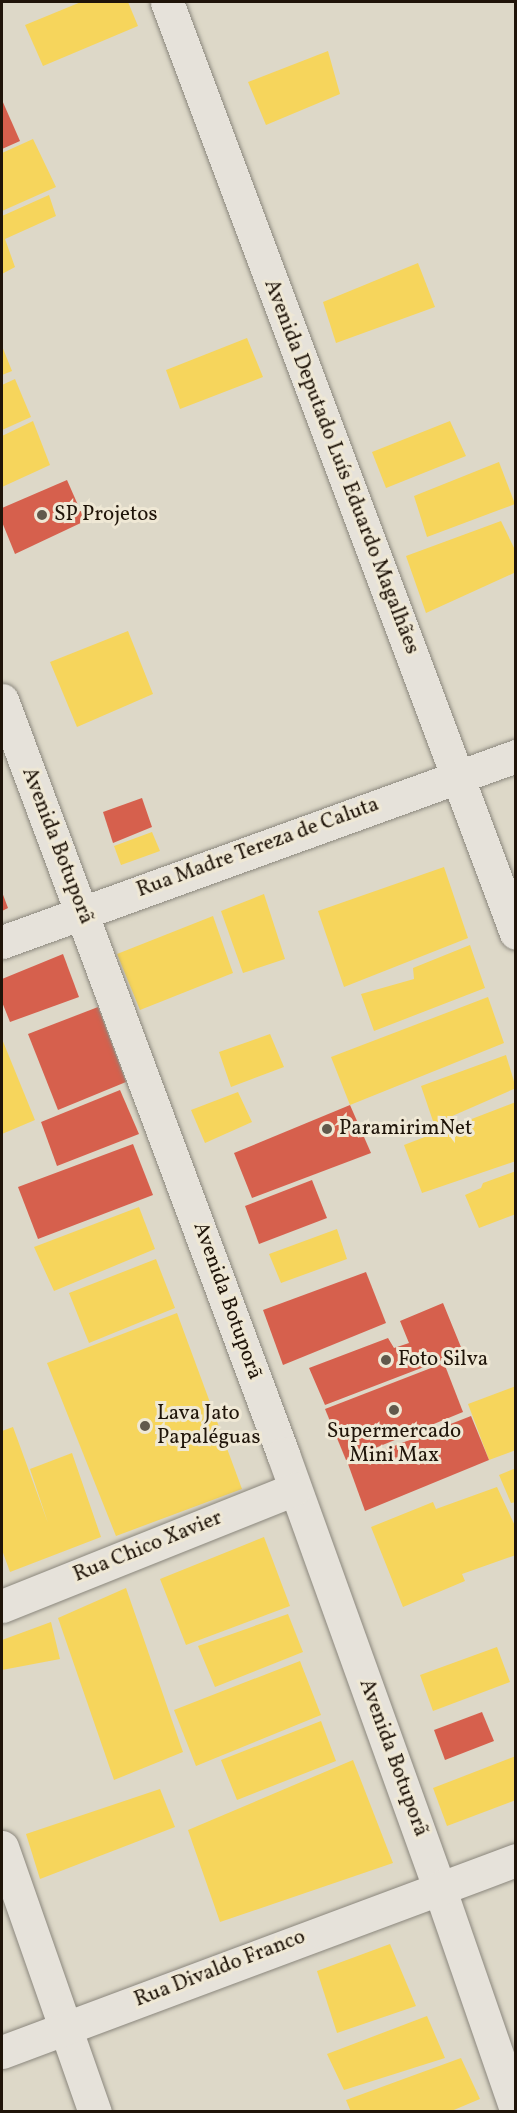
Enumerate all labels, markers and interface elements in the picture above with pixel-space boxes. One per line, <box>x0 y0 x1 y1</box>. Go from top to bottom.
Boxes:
street label: Avenida Deputado Luís Eduardo Magalhães <box>258 276 424 658</box>
place label: SP Projetos <box>54 502 157 528</box>
marker: SP Projetos <box>35 508 49 522</box>
street label: Avenida Botuporã <box>16 764 98 928</box>
street label: Rua Madre Tereza de Caluta <box>133 792 383 904</box>
place label: ParamirimNet <box>339 1116 472 1142</box>
marker: ParamirimNet <box>320 1122 334 1136</box>
street label: Avenida Botuporã <box>187 1219 267 1383</box>
place label: Foto Silva <box>398 1347 488 1373</box>
marker: Foto Silva <box>379 1353 393 1367</box>
place label: Lava Jato Papaléguas <box>157 1401 260 1451</box>
marker: Supermercado Mini Max <box>387 1403 401 1417</box>
marker: Lava Jato Papaléguas <box>138 1419 152 1433</box>
place label: Supermercado Mini Max <box>327 1419 461 1469</box>
street label: Rua Chico Xavier <box>70 1506 226 1588</box>
street label: Avenida Botuporã <box>353 1676 433 1840</box>
street label: Rua Divaldo Franco <box>131 1925 309 2013</box>

